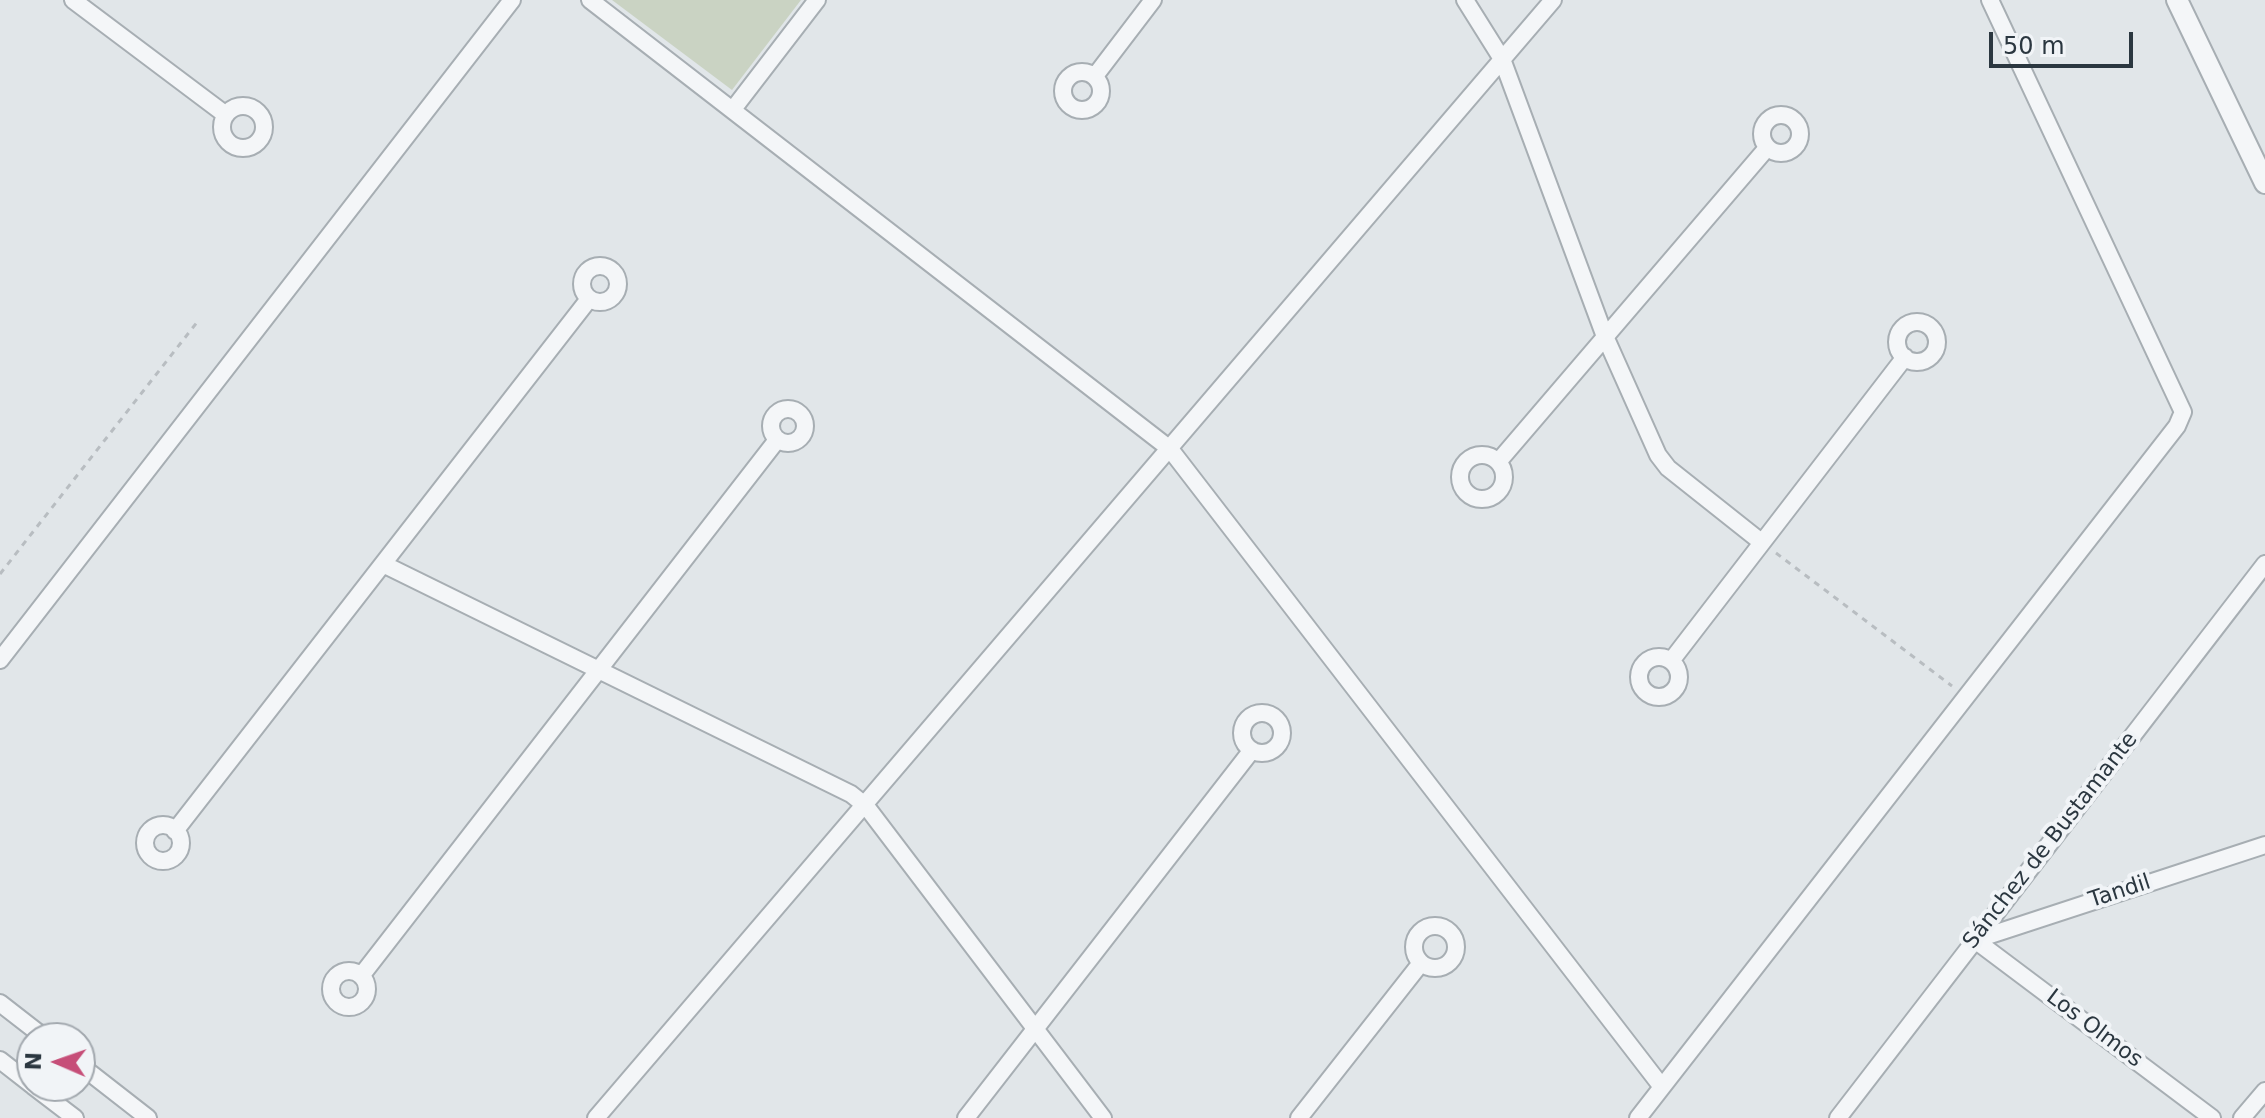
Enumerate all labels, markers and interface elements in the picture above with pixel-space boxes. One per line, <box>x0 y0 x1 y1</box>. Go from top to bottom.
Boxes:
scale bar <box>1993 16 2137 66</box>
text: 50 m <box>2003 32 2065 60</box>
street label: Sánchez de Bustamante <box>1958 727 2144 955</box>
street label: Tandil <box>2086 870 2154 914</box>
street label: Los Olmos <box>2041 984 2147 1074</box>
north arrow <box>16 1022 96 1102</box>
text: N <box>21 1052 46 1071</box>

